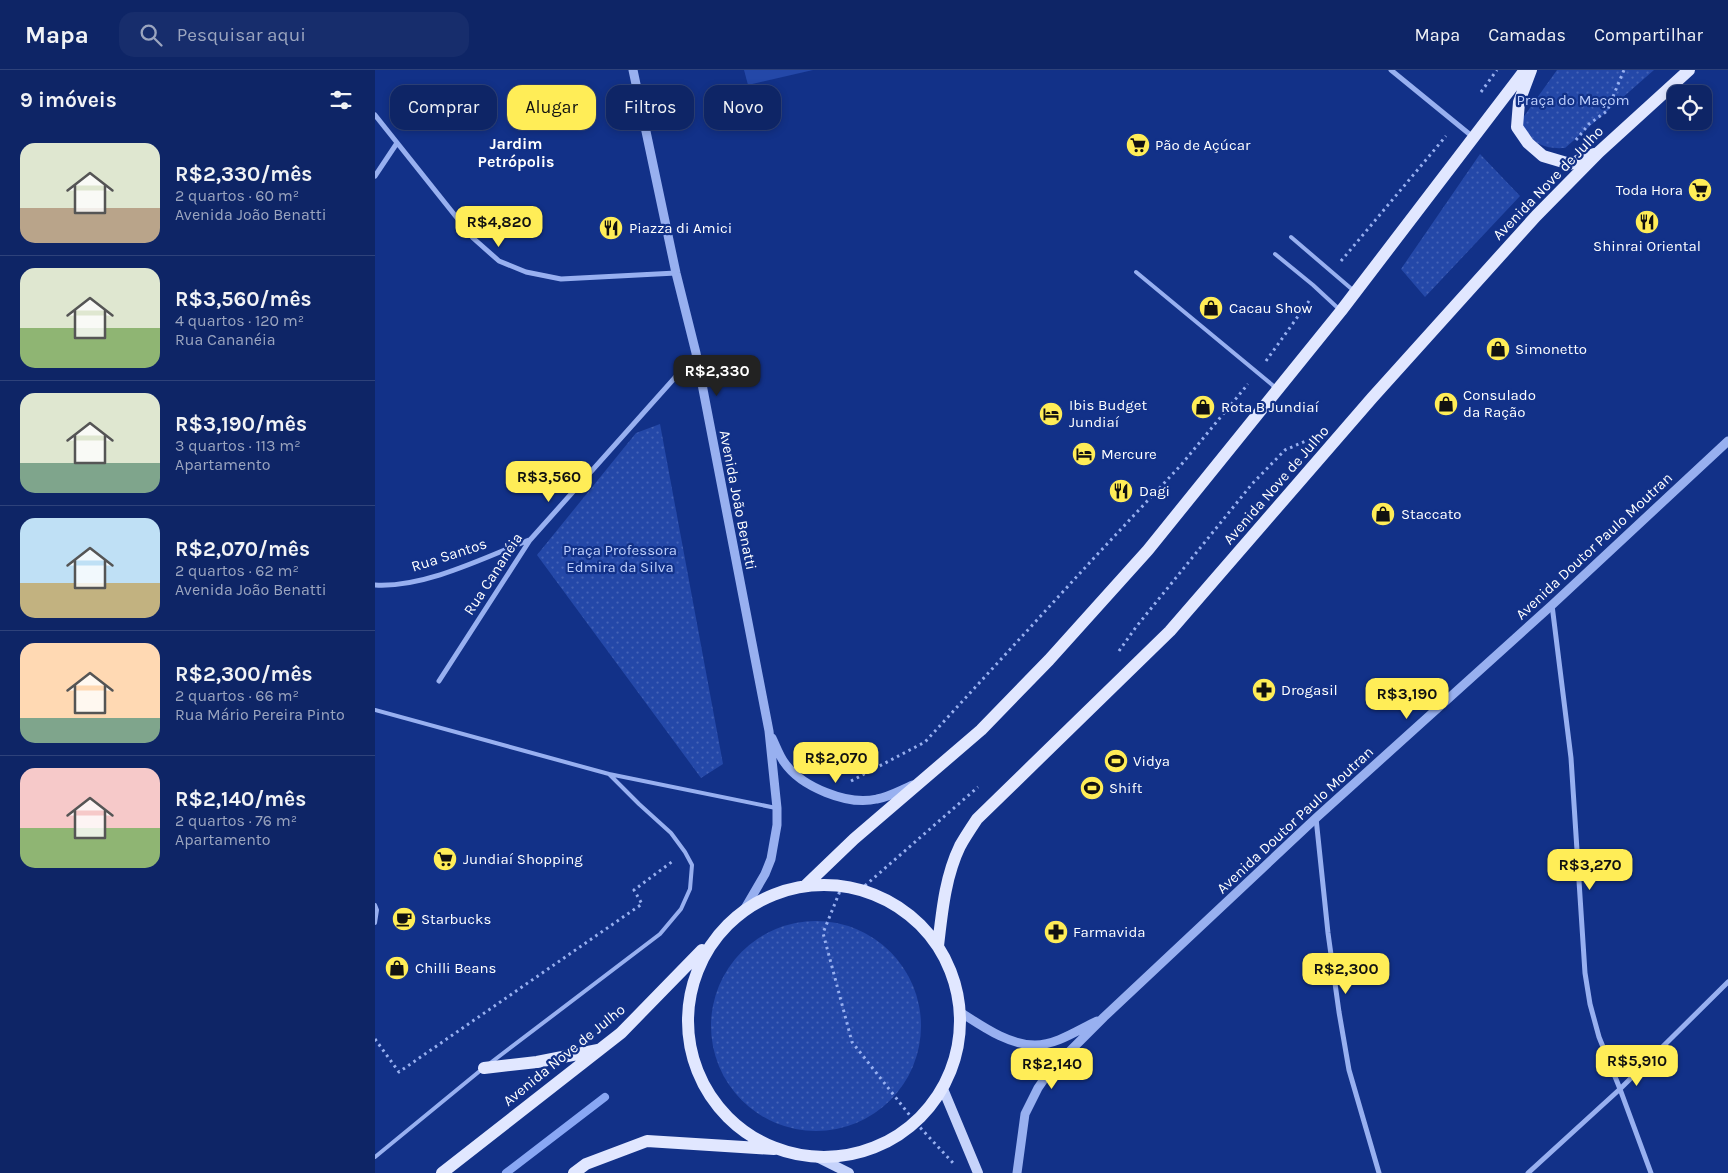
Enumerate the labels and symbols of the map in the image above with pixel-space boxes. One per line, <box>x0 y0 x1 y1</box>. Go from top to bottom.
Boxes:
park label: Praça do Maçom <box>1516 91 1630 109</box>
street label: Avenida Nove de Julho <box>1489 122 1607 244</box>
supermarket icon: Pão de Açúcar <box>1125 132 1151 158</box>
district label: Jardim Petrópolis <box>478 134 554 171</box>
place label: Pão de Açúcar <box>1155 136 1251 154</box>
supermarket icon: Toda Hora <box>1687 177 1713 203</box>
place label: Toda Hora <box>1616 181 1683 199</box>
pin: R$4,820 <box>453 206 545 248</box>
restaurant icon: Shinrai Oriental <box>1634 209 1660 235</box>
restaurant icon: Piazza di Amici <box>598 215 624 241</box>
place label: Piazza di Amici <box>629 219 732 237</box>
place label: Shinrai Oriental <box>1593 237 1701 255</box>
shop icon: Cacau Show <box>1198 295 1224 321</box>
place label: Cacau Show <box>1229 299 1312 317</box>
shop icon: Simonetto <box>1485 336 1511 362</box>
place label: Simonetto <box>1515 340 1587 358</box>
pin: R$2,330 <box>671 354 763 397</box>
place label: Consulado da Ração <box>1463 386 1536 421</box>
shop icon: Consulado da Ração <box>1433 391 1459 417</box>
shop icon: Rota B Jundiaí <box>1190 394 1216 420</box>
place label: Ibis Budget Jundiaí <box>1069 396 1147 431</box>
place label: Rota B Jundiaí <box>1221 398 1320 416</box>
hotel icon: Ibis Budget Jundiaí <box>1038 401 1064 427</box>
street label: Avenida Nove de Julho <box>1219 422 1333 548</box>
street label: Avenida João Benatti <box>716 429 760 571</box>
hotel icon: Mercure <box>1071 441 1097 467</box>
place label: Mercure <box>1101 445 1157 463</box>
pin: R$3,560 <box>503 460 595 503</box>
street label: Avenida Doutor Paulo Moutran <box>1512 469 1676 623</box>
restaurant icon: Dagi <box>1108 478 1134 504</box>
place label: Dagi <box>1139 482 1170 500</box>
shop icon: Staccato <box>1370 501 1396 527</box>
place label: Staccato <box>1401 505 1462 523</box>
street label: Rua Cananéia <box>460 530 526 618</box>
street label: Rua Santos <box>409 534 489 576</box>
park label: Praça Professora Edmira da Silva <box>563 541 677 576</box>
pharmacy icon: Drogasil <box>1251 677 1277 703</box>
pin: R$3,190 <box>1361 678 1453 720</box>
place label: Drogasil <box>1281 681 1338 699</box>
pin: R$2,070 <box>790 742 882 784</box>
street label: Avenida Doutor Paulo Moutran <box>1213 743 1377 897</box>
sports icon: Vidya <box>1103 748 1129 774</box>
place label: Vidya <box>1133 752 1170 770</box>
sports icon: Shift <box>1079 775 1105 801</box>
place label: Shift <box>1109 779 1143 797</box>
supermarket icon: Jundiaí Shopping <box>432 846 458 872</box>
pin: R$3,270 <box>1544 848 1636 891</box>
place label: Jundiaí Shopping <box>463 850 583 868</box>
cafe icon: Starbucks <box>391 906 417 932</box>
place label: Starbucks <box>421 910 491 928</box>
pharmacy icon: Farmavida <box>1043 919 1069 945</box>
place label: Farmavida <box>1073 923 1146 941</box>
pin: R$2,300 <box>1300 952 1392 995</box>
shop icon: Chilli Beans <box>384 955 410 981</box>
place label: Chilli Beans <box>415 959 496 977</box>
street label: Avenida Nove de Julho <box>499 1000 629 1110</box>
pin: R$5,910 <box>1591 1044 1683 1087</box>
pin: R$2,140 <box>1006 1048 1098 1090</box>

